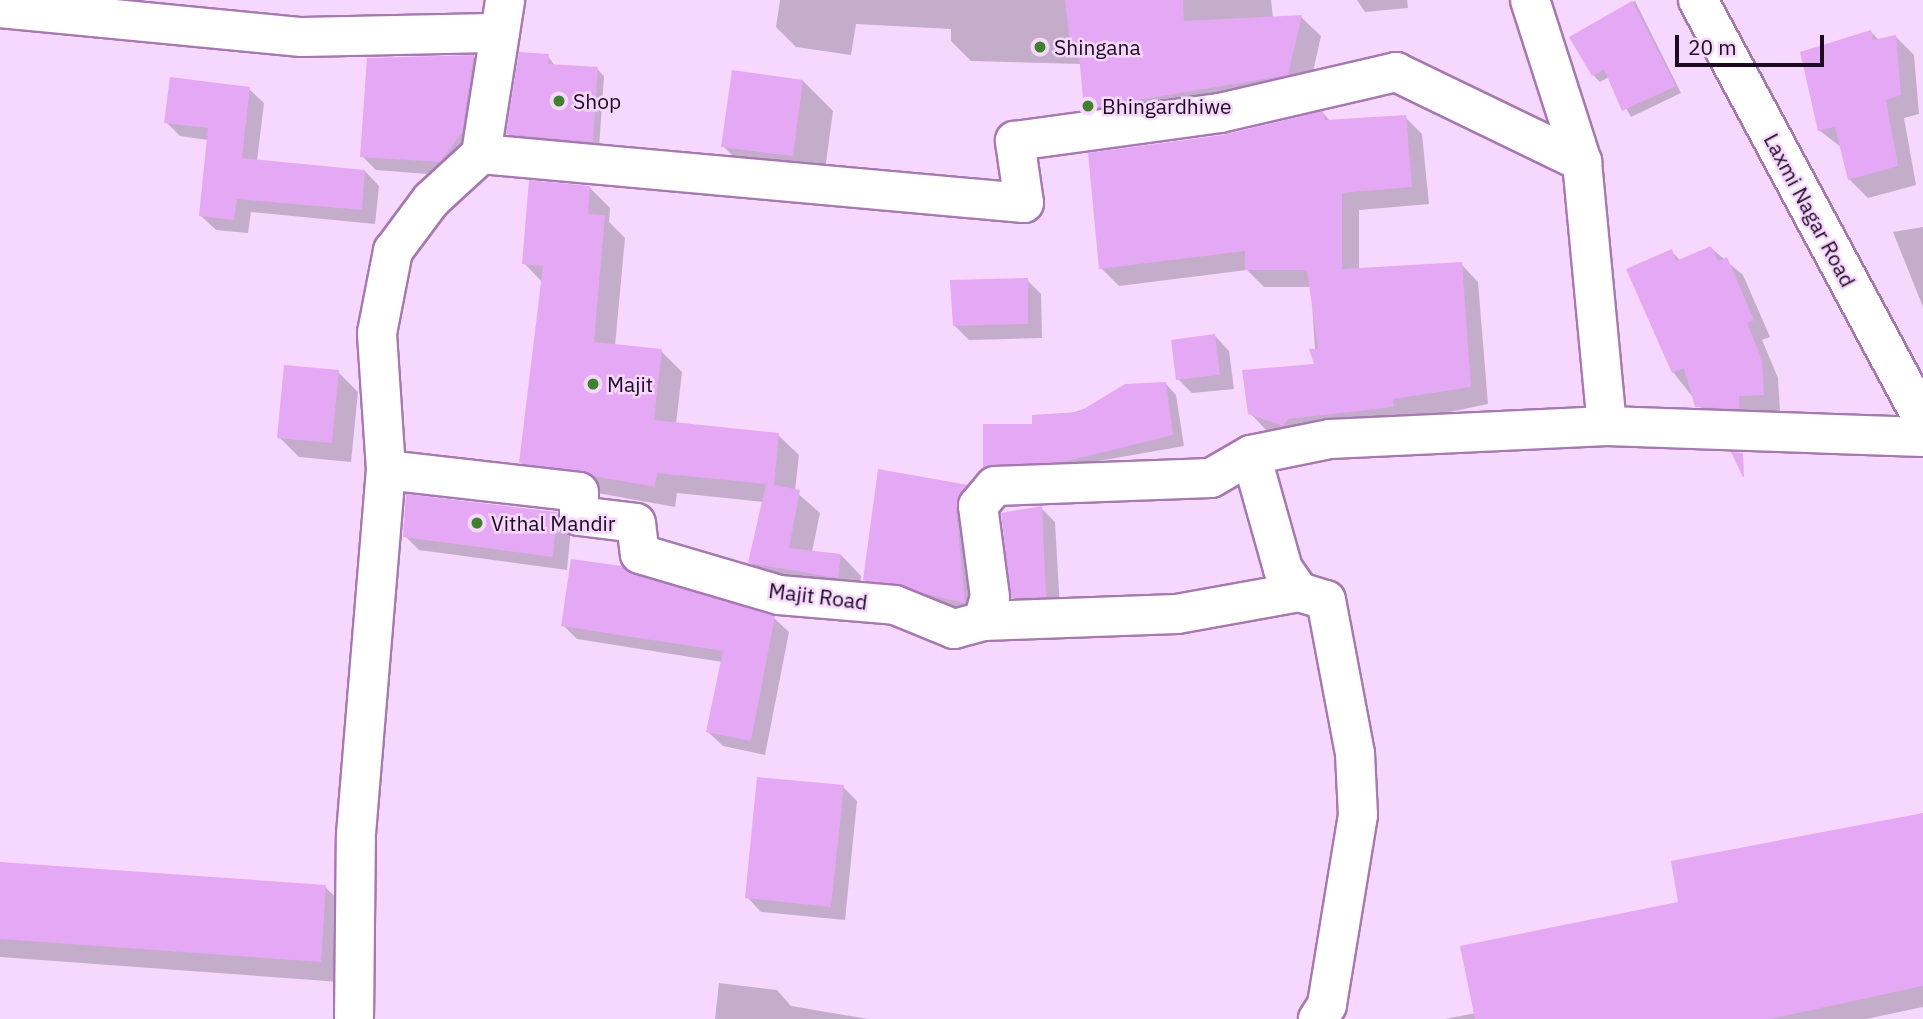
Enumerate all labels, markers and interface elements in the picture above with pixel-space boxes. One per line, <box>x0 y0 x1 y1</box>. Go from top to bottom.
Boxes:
scale bar <box>1678 21 1827 65</box>
text: 20 m <box>1688 33 1737 61</box>
place label: Shingana <box>1054 34 1141 60</box>
marker: Shingana <box>1032 39 1048 55</box>
place label: Shop <box>573 88 621 114</box>
marker: Shop <box>551 93 567 109</box>
place label: Bhingardhiwe <box>1102 93 1232 119</box>
marker: Bhingardhiwe <box>1080 98 1096 114</box>
street label: Laxmi Nagar Road <box>1759 129 1861 291</box>
place label: Majit <box>607 371 653 397</box>
marker: Majit <box>585 376 601 392</box>
place label: Vithal Mandir <box>491 510 616 536</box>
marker: Vithal Mandir <box>469 515 485 531</box>
street label: Majit Road <box>767 577 869 615</box>

